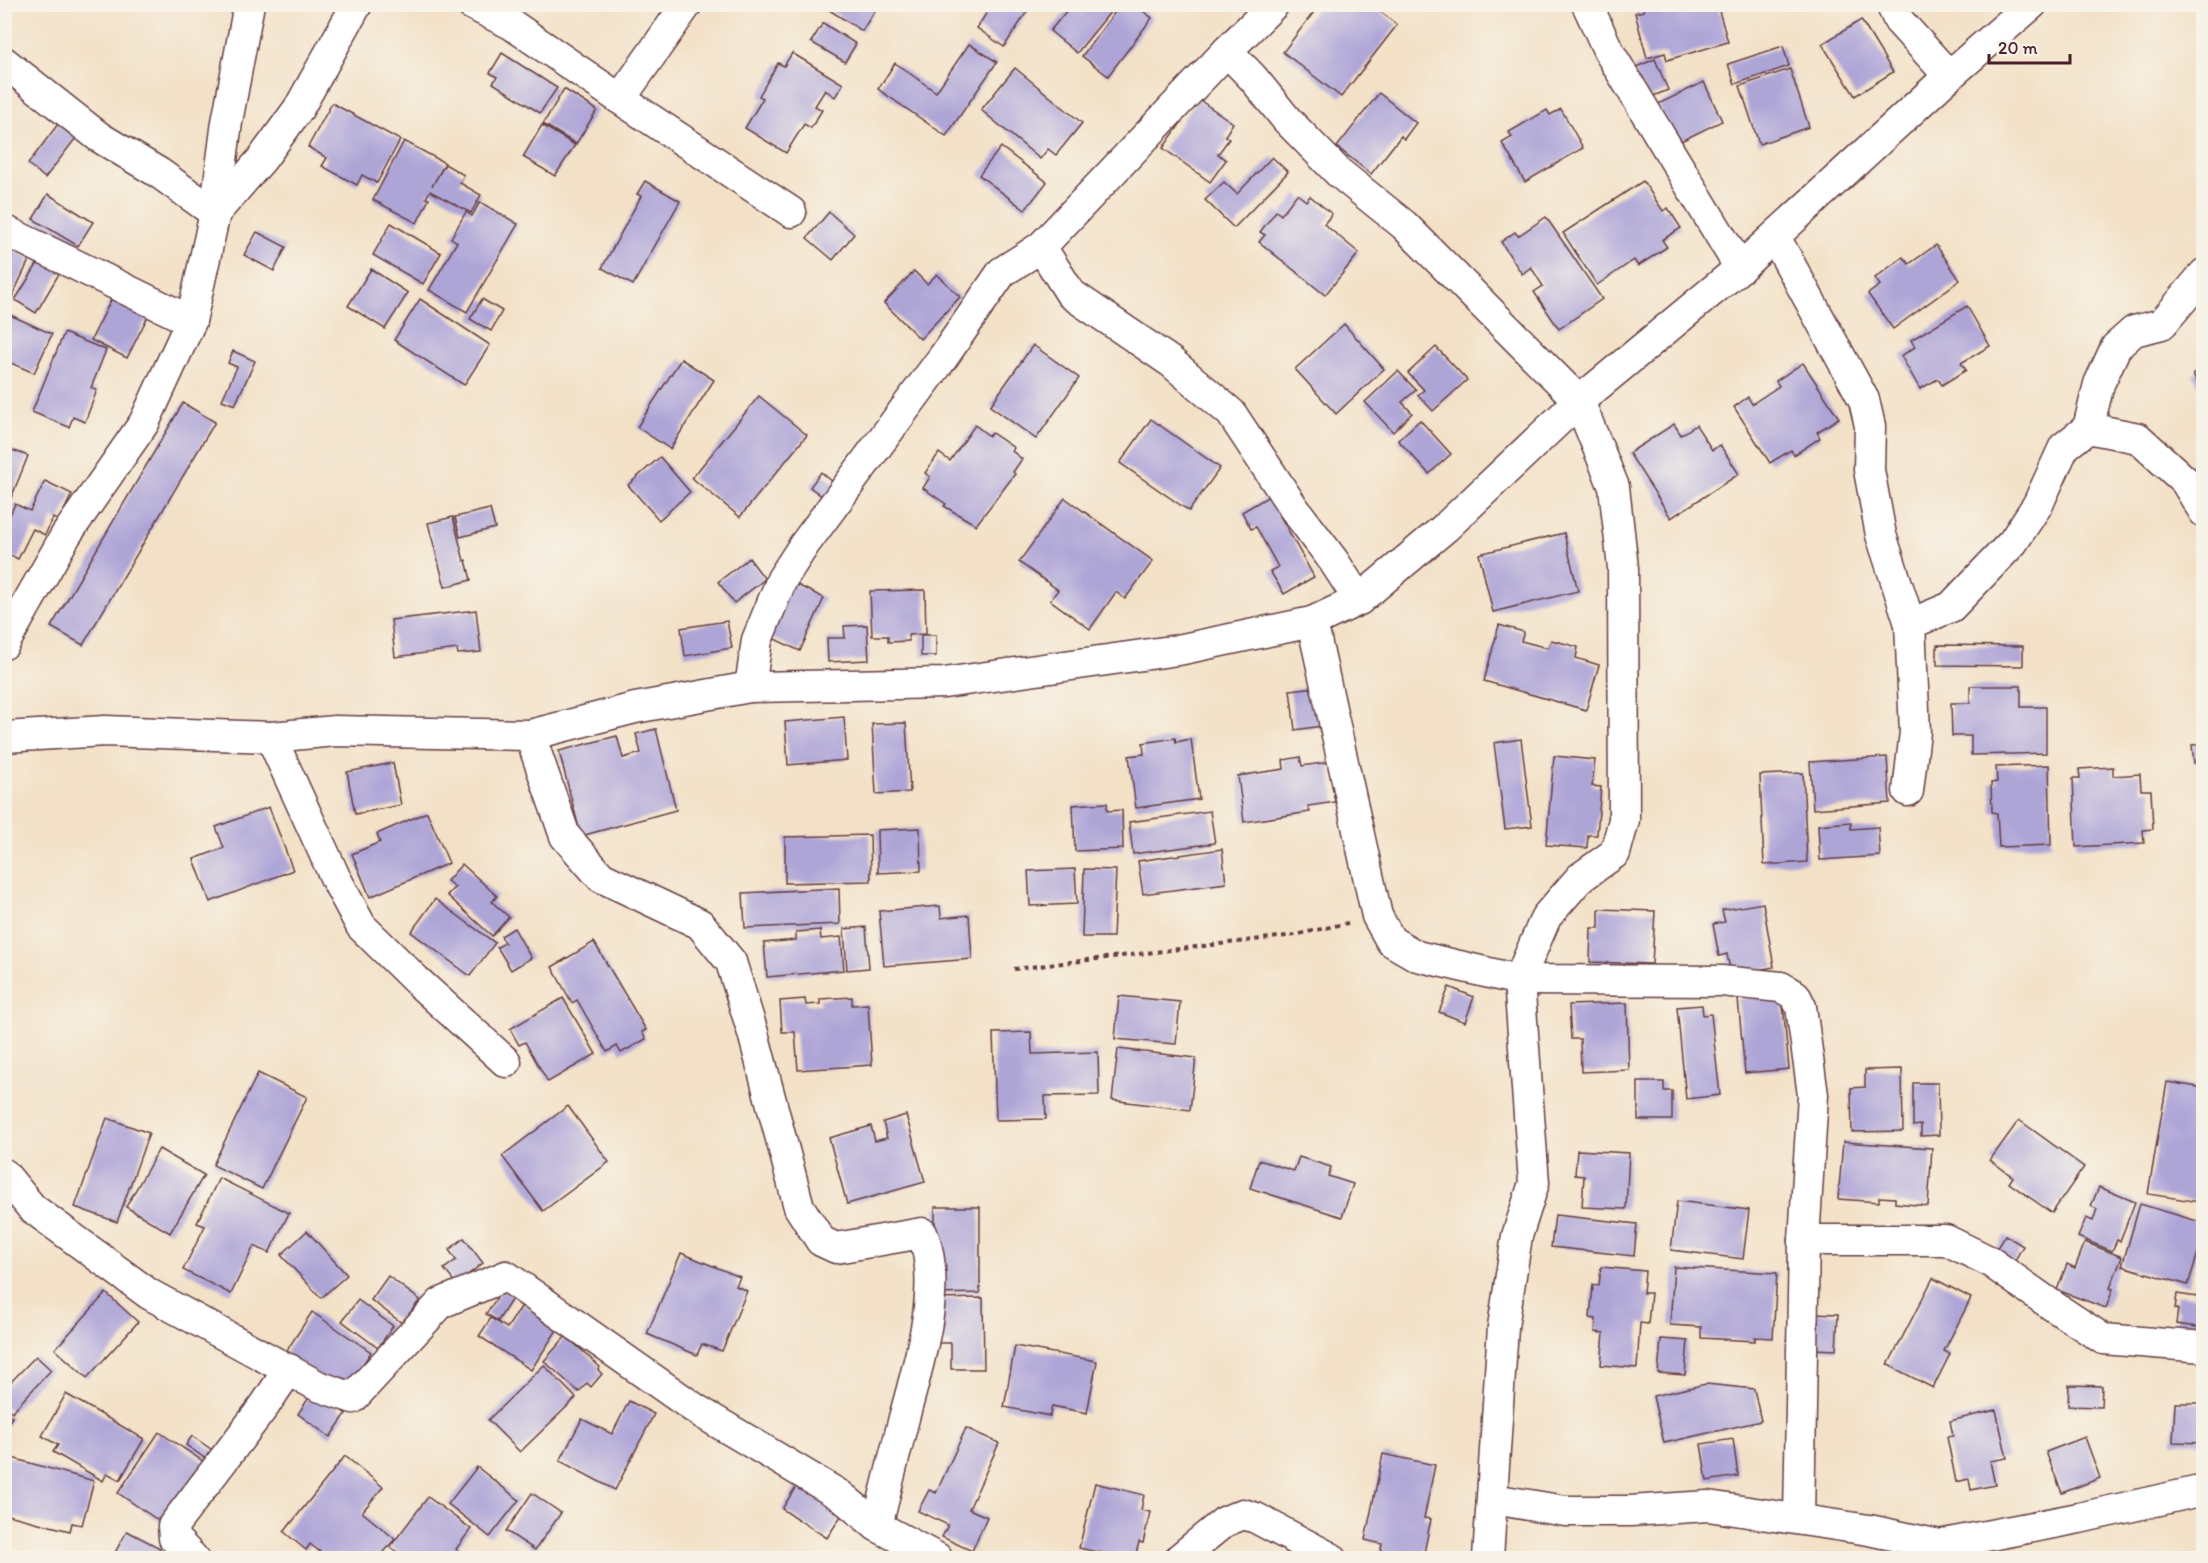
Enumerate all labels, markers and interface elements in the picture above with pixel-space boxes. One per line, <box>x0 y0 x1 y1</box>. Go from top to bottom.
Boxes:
scale bar <box>1989 27 2070 65</box>
text: 20 m <box>1998 37 2038 59</box>

